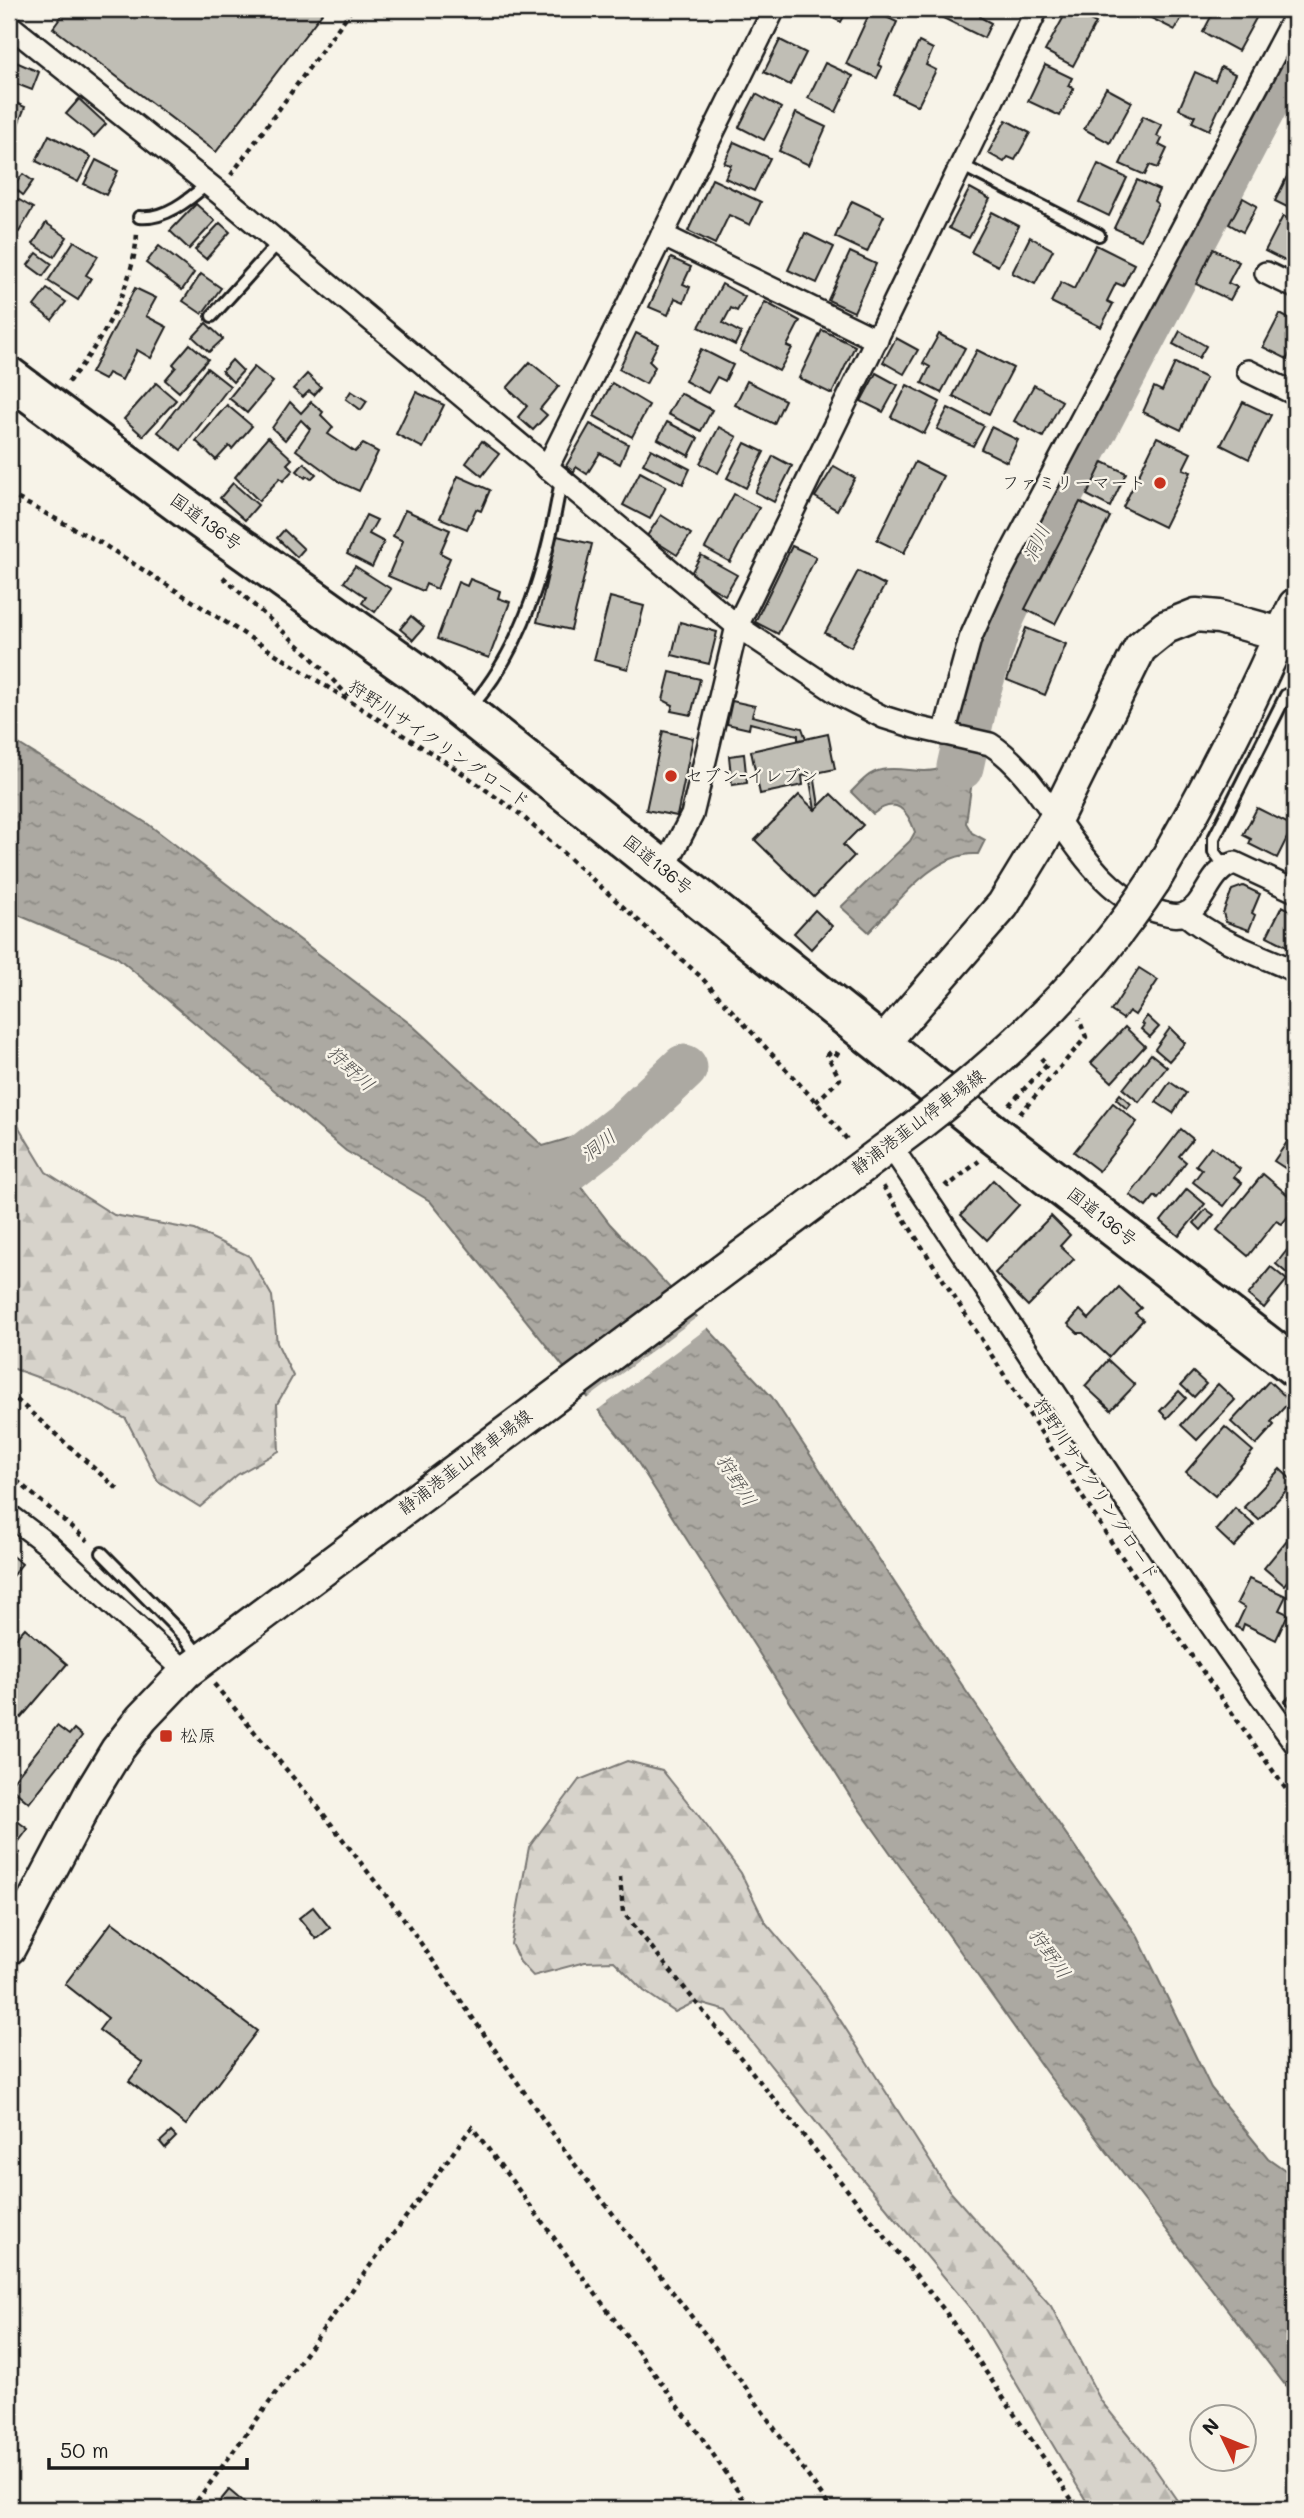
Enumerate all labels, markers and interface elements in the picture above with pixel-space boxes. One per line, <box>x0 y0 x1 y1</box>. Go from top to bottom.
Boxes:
place label: ファミリーマート <box>1002 470 1146 494</box>
marker: ファミリーマート <box>1152 475 1168 491</box>
street label: 国道136号 <box>166 487 247 555</box>
water label: 洞川 <box>1016 520 1055 565</box>
street label: 狩野川サイクリングロード <box>344 673 535 813</box>
place label: セブン-イレブン <box>685 763 819 787</box>
marker: セブン-イレブン <box>663 768 679 784</box>
street label: 国道136号 <box>619 829 699 900</box>
water label: 狩野川 <box>322 1039 381 1096</box>
street label: 静浦港韮山停車場線 <box>845 1063 989 1180</box>
water label: 洞川 <box>575 1123 620 1166</box>
street label: 国道136号 <box>1062 1181 1143 1251</box>
street label: 狩野川サイクリングロード <box>1028 1392 1165 1585</box>
street label: 静浦港韮山停車場線 <box>392 1403 536 1520</box>
water label: 狩野川 <box>712 1449 763 1511</box>
place label: 松原 <box>180 1723 216 1747</box>
marker: 松原 <box>158 1728 174 1744</box>
water label: 狩野川 <box>1024 1922 1077 1983</box>
north arrow <box>1188 2402 1258 2472</box>
text: N <box>1196 2412 1224 2440</box>
scale bar <box>49 2427 247 2471</box>
text: 50 m <box>60 2436 109 2463</box>

